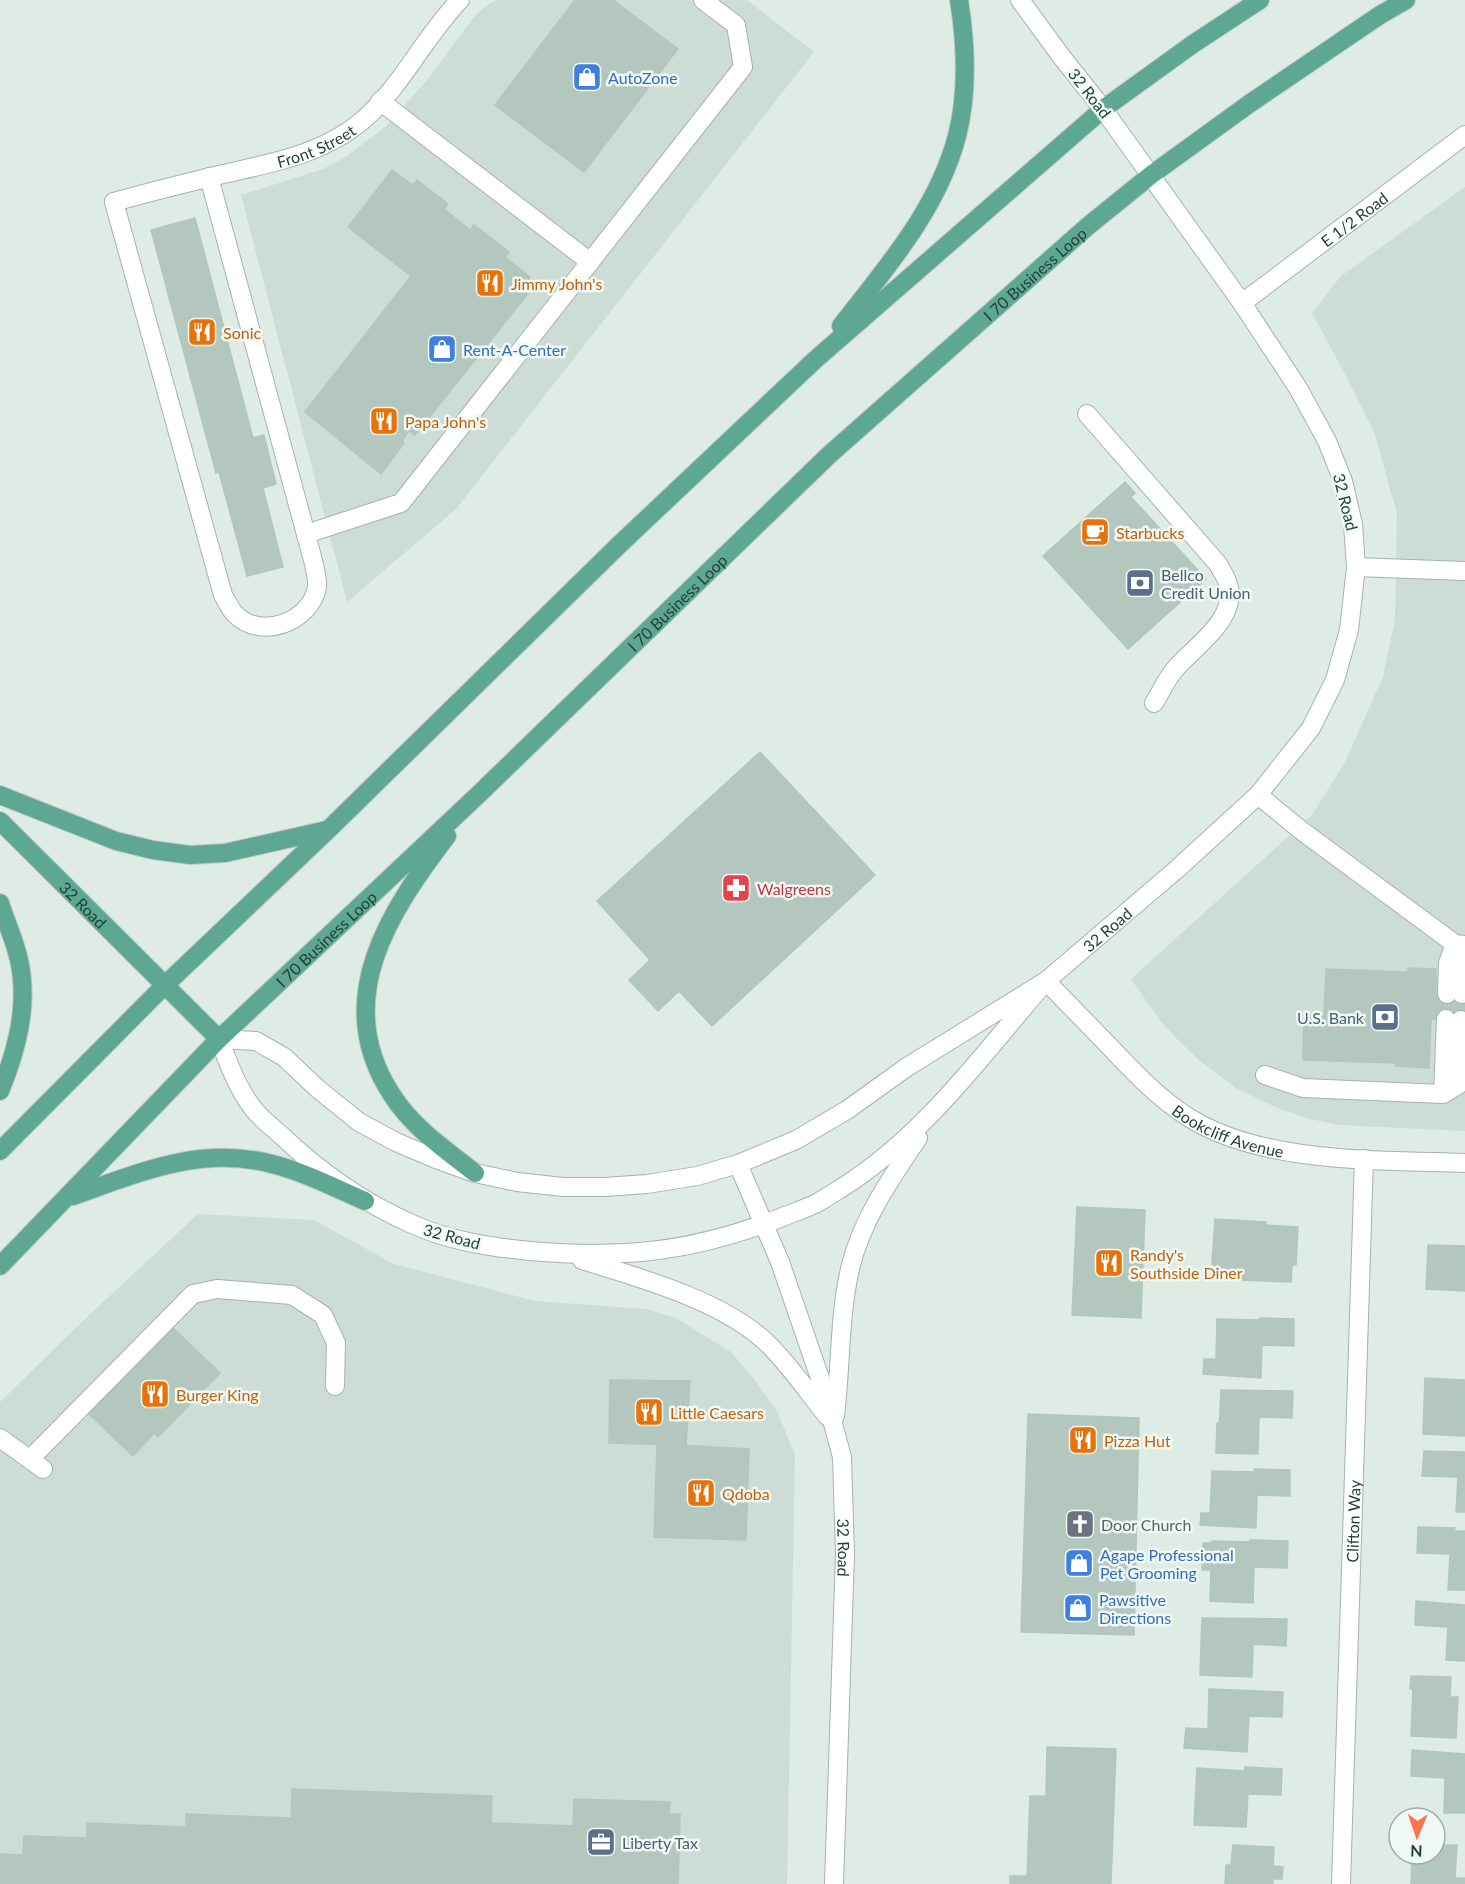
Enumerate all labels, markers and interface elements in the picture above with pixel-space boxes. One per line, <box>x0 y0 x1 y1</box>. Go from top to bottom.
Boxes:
shop icon: AutoZone <box>571 61 603 93</box>
street label: 32 Road <box>1065 64 1115 122</box>
place label: AutoZone <box>608 68 678 87</box>
street label: Front Street <box>275 120 359 171</box>
street label: E 1/2 Road <box>1317 187 1391 250</box>
street label: I 70 Business Loop <box>979 223 1090 324</box>
restaurant icon: Jimmy John's <box>474 267 506 299</box>
place label: Jimmy John's <box>511 274 602 293</box>
restaurant icon: Sonic <box>186 316 218 348</box>
place label: Sonic <box>223 323 261 342</box>
shop icon: Rent-A-Center <box>426 333 458 365</box>
place label: Rent-A-Center <box>463 340 566 359</box>
restaurant icon: Papa John's <box>368 405 400 437</box>
place label: Papa John's <box>405 412 486 431</box>
street label: 32 Road <box>1330 471 1362 533</box>
cafe icon: Starbucks <box>1079 516 1111 548</box>
place label: Starbucks <box>1116 523 1184 542</box>
street label: I 70 Business Loop <box>623 550 731 655</box>
place label: Bellco Credit Union <box>1161 565 1251 602</box>
bank icon: Bellco Credit Union <box>1124 567 1156 599</box>
pharmacy icon: Walgreens <box>720 872 752 904</box>
street label: 32 Road <box>56 877 111 932</box>
place label: Walgreens <box>757 879 831 898</box>
street label: I 70 Business Loop <box>271 887 380 990</box>
street label: 32 Road <box>1079 903 1135 955</box>
bank icon: U.S. Bank <box>1369 1001 1401 1033</box>
place label: U.S. Bank <box>1297 1008 1365 1027</box>
street label: Bookcliff Avenue <box>1169 1100 1285 1160</box>
street label: 32 Road <box>421 1219 483 1253</box>
place label: Randy's Southside Diner <box>1130 1245 1243 1282</box>
restaurant icon: Randy's Southside Diner <box>1093 1247 1125 1279</box>
restaurant icon: Burger King <box>139 1378 171 1410</box>
place label: Burger King <box>176 1385 259 1404</box>
restaurant icon: Little Caesars <box>633 1396 665 1428</box>
place label: Little Caesars <box>670 1403 764 1422</box>
restaurant icon: Pizza Hut <box>1067 1424 1099 1456</box>
place label: Pizza Hut <box>1104 1431 1171 1450</box>
restaurant icon: Qdoba <box>685 1477 717 1509</box>
street label: Clifton Way <box>1342 1479 1363 1563</box>
place label: Qdoba <box>722 1484 770 1503</box>
church icon: Door Church <box>1064 1508 1096 1540</box>
place label: Door Church <box>1101 1515 1191 1534</box>
street label: 32 Road <box>834 1518 855 1577</box>
place label: Agape Professional Pet Grooming <box>1100 1545 1234 1582</box>
shop icon: Agape Professional Pet Grooming <box>1063 1547 1095 1579</box>
place label: Pawsitive Directions <box>1099 1590 1171 1627</box>
shop icon: Pawsitive Directions <box>1062 1592 1094 1624</box>
north arrow <box>1387 1806 1447 1866</box>
office icon: Liberty Tax <box>585 1826 617 1858</box>
place label: Liberty Tax <box>622 1833 698 1852</box>
text: N <box>1410 1842 1423 1861</box>

